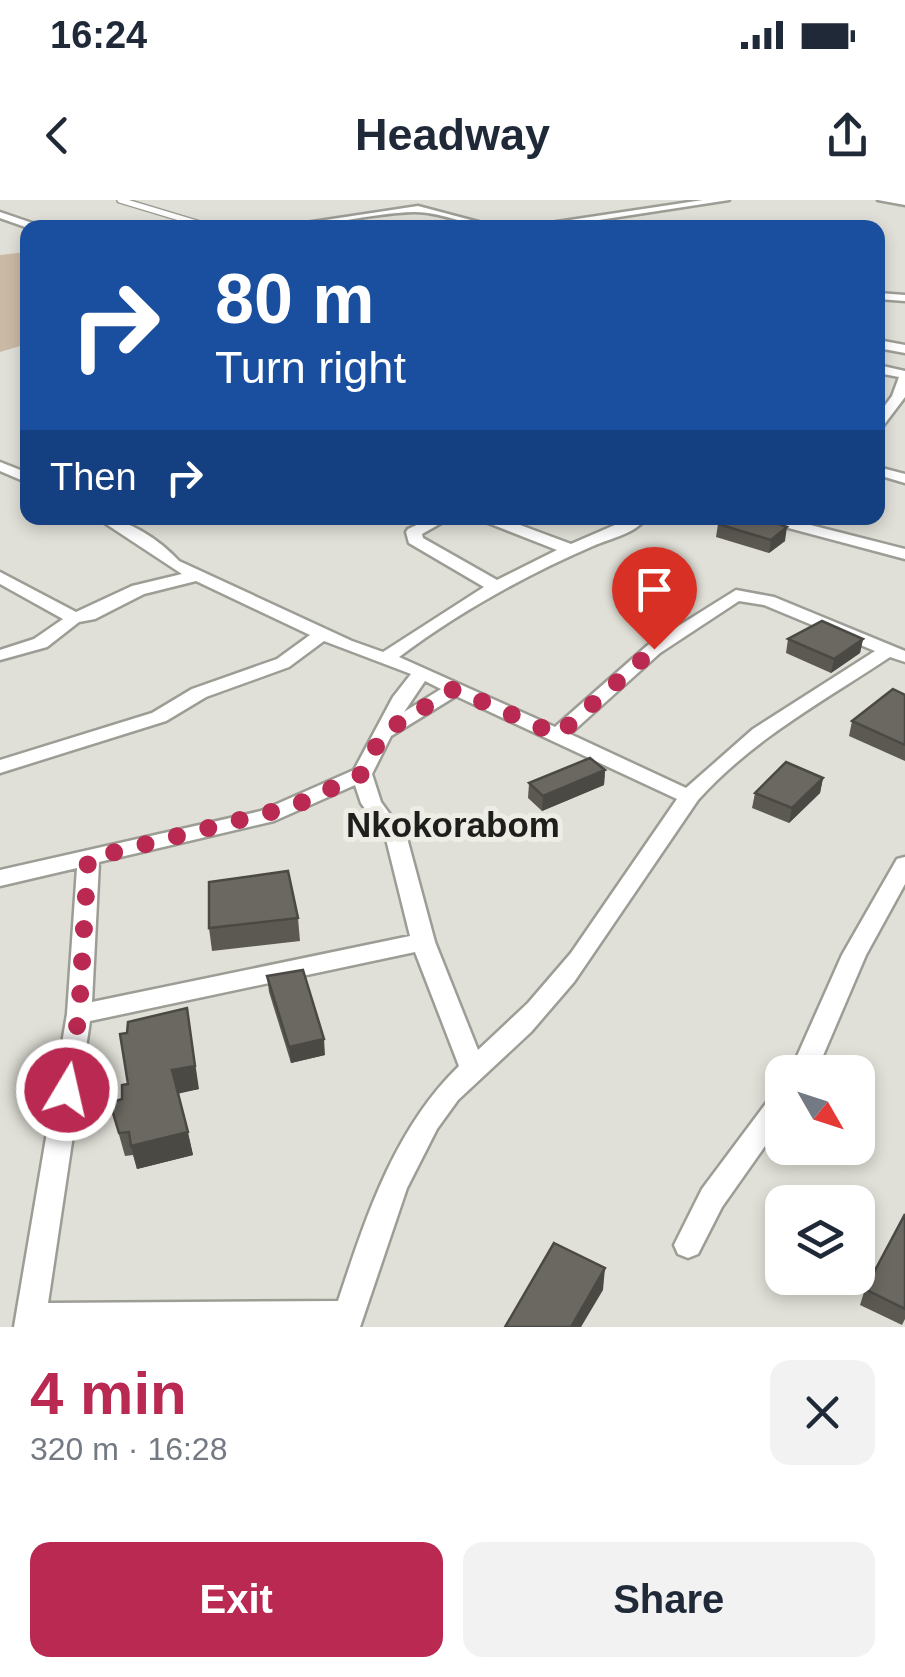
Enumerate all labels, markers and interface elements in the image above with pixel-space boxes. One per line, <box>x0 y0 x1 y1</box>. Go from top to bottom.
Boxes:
text: 16:24 <box>50 14 147 56</box>
icon: back <box>30 108 85 163</box>
icon: share <box>820 108 875 163</box>
text: Headway <box>355 109 550 160</box>
icon: right <box>50 260 180 390</box>
text: 80 m <box>215 260 375 338</box>
text: Turn right <box>215 342 406 393</box>
icon: right <box>157 450 212 505</box>
text: Then <box>50 456 137 498</box>
pin <box>612 547 697 650</box>
icon: arrive <box>627 562 682 617</box>
district label: Nkokorabom <box>346 805 560 844</box>
position arrow <box>15 1038 119 1142</box>
north arrow <box>765 1055 875 1165</box>
map controls <box>765 1055 875 1295</box>
button: layers <box>765 1185 875 1295</box>
text: 4 min <box>30 1360 187 1427</box>
button: close <box>770 1360 875 1465</box>
text: 320 m · 16:28 <box>30 1431 227 1467</box>
button: Exit <box>30 1542 443 1657</box>
button: Share <box>463 1542 875 1657</box>

